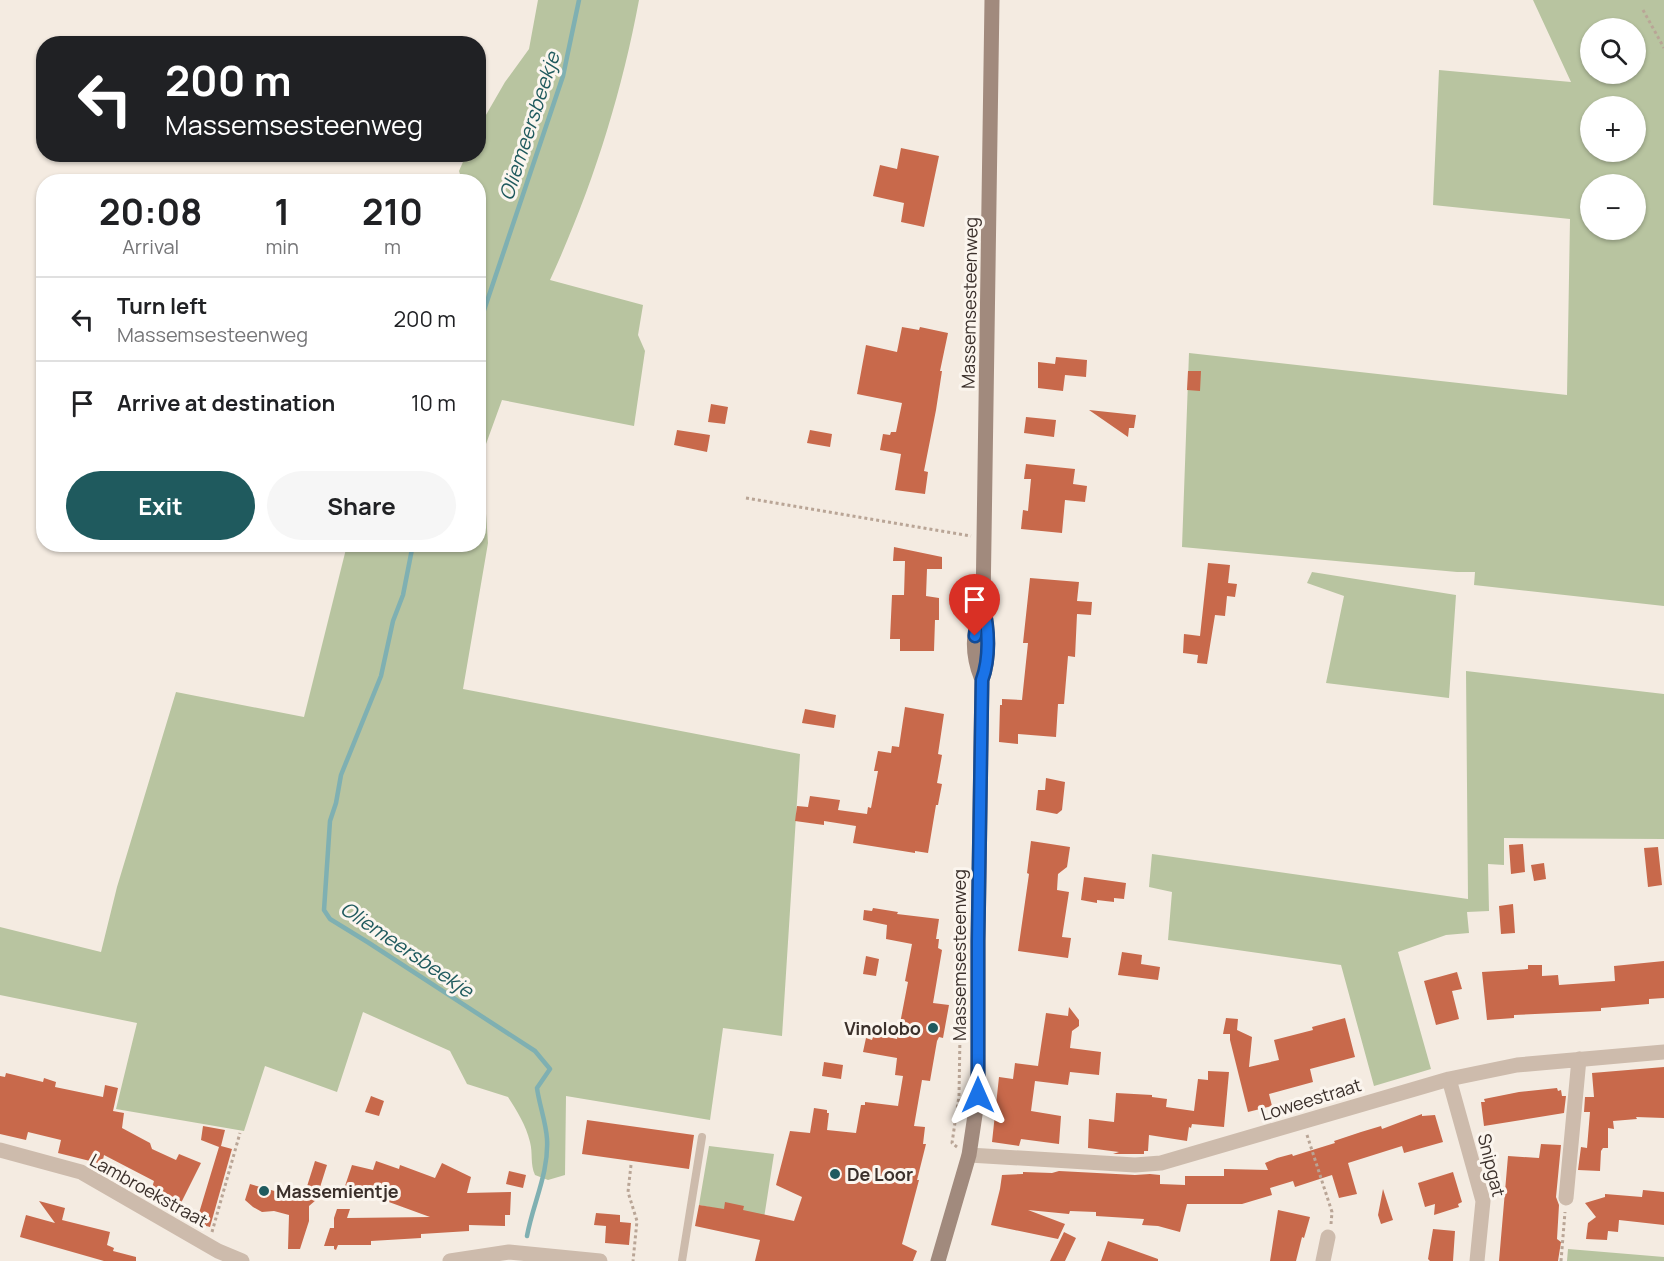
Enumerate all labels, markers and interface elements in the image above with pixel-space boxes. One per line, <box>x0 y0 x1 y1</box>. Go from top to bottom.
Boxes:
map controls <box>1580 18 1646 240</box>
button: search <box>1580 18 1646 84</box>
water label: Oliemeersbeekje <box>492 47 566 204</box>
text: 200 m <box>165 51 291 109</box>
icon: left <box>66 60 144 138</box>
button: + <box>1580 96 1646 162</box>
text: Massemsesteenweg <box>165 106 423 143</box>
button: − <box>1580 174 1646 240</box>
text: 20:08 <box>99 187 202 236</box>
text: 1 <box>274 187 290 236</box>
text: 210 <box>362 187 423 236</box>
street label: Massemsesteenweg <box>956 217 982 389</box>
text: Arrival <box>122 233 179 260</box>
text: min <box>265 233 299 260</box>
text: m <box>384 233 401 260</box>
text: Turn left <box>117 291 207 321</box>
icon: left <box>66 303 99 336</box>
text: 200 m <box>394 304 456 334</box>
text: Massemsesteenweg <box>117 321 308 348</box>
icon: arrive <box>66 387 99 420</box>
text: Arrive at destination <box>117 388 335 418</box>
text: 10 m <box>411 388 456 418</box>
button: Exit <box>66 471 255 540</box>
button: Share <box>267 471 456 540</box>
pin <box>949 574 1000 636</box>
icon: arrive <box>958 583 991 616</box>
street label: Massemsesteenweg <box>947 869 971 1041</box>
water label: Oliemeersbeekje <box>335 895 480 1004</box>
place label: Vinolobo <box>844 1016 921 1040</box>
marker: Vinolobo <box>926 1021 940 1035</box>
position arrow <box>946 1063 1010 1127</box>
street label: Loweestraat <box>1258 1072 1364 1126</box>
street label: Snipgat <box>1473 1131 1511 1199</box>
street label: Lambroekstraat <box>86 1148 212 1232</box>
place label: De Loor <box>847 1162 913 1186</box>
marker: De Loor <box>828 1167 842 1181</box>
place label: Massemientje <box>276 1179 399 1203</box>
marker: Massemientje <box>257 1184 271 1198</box>

